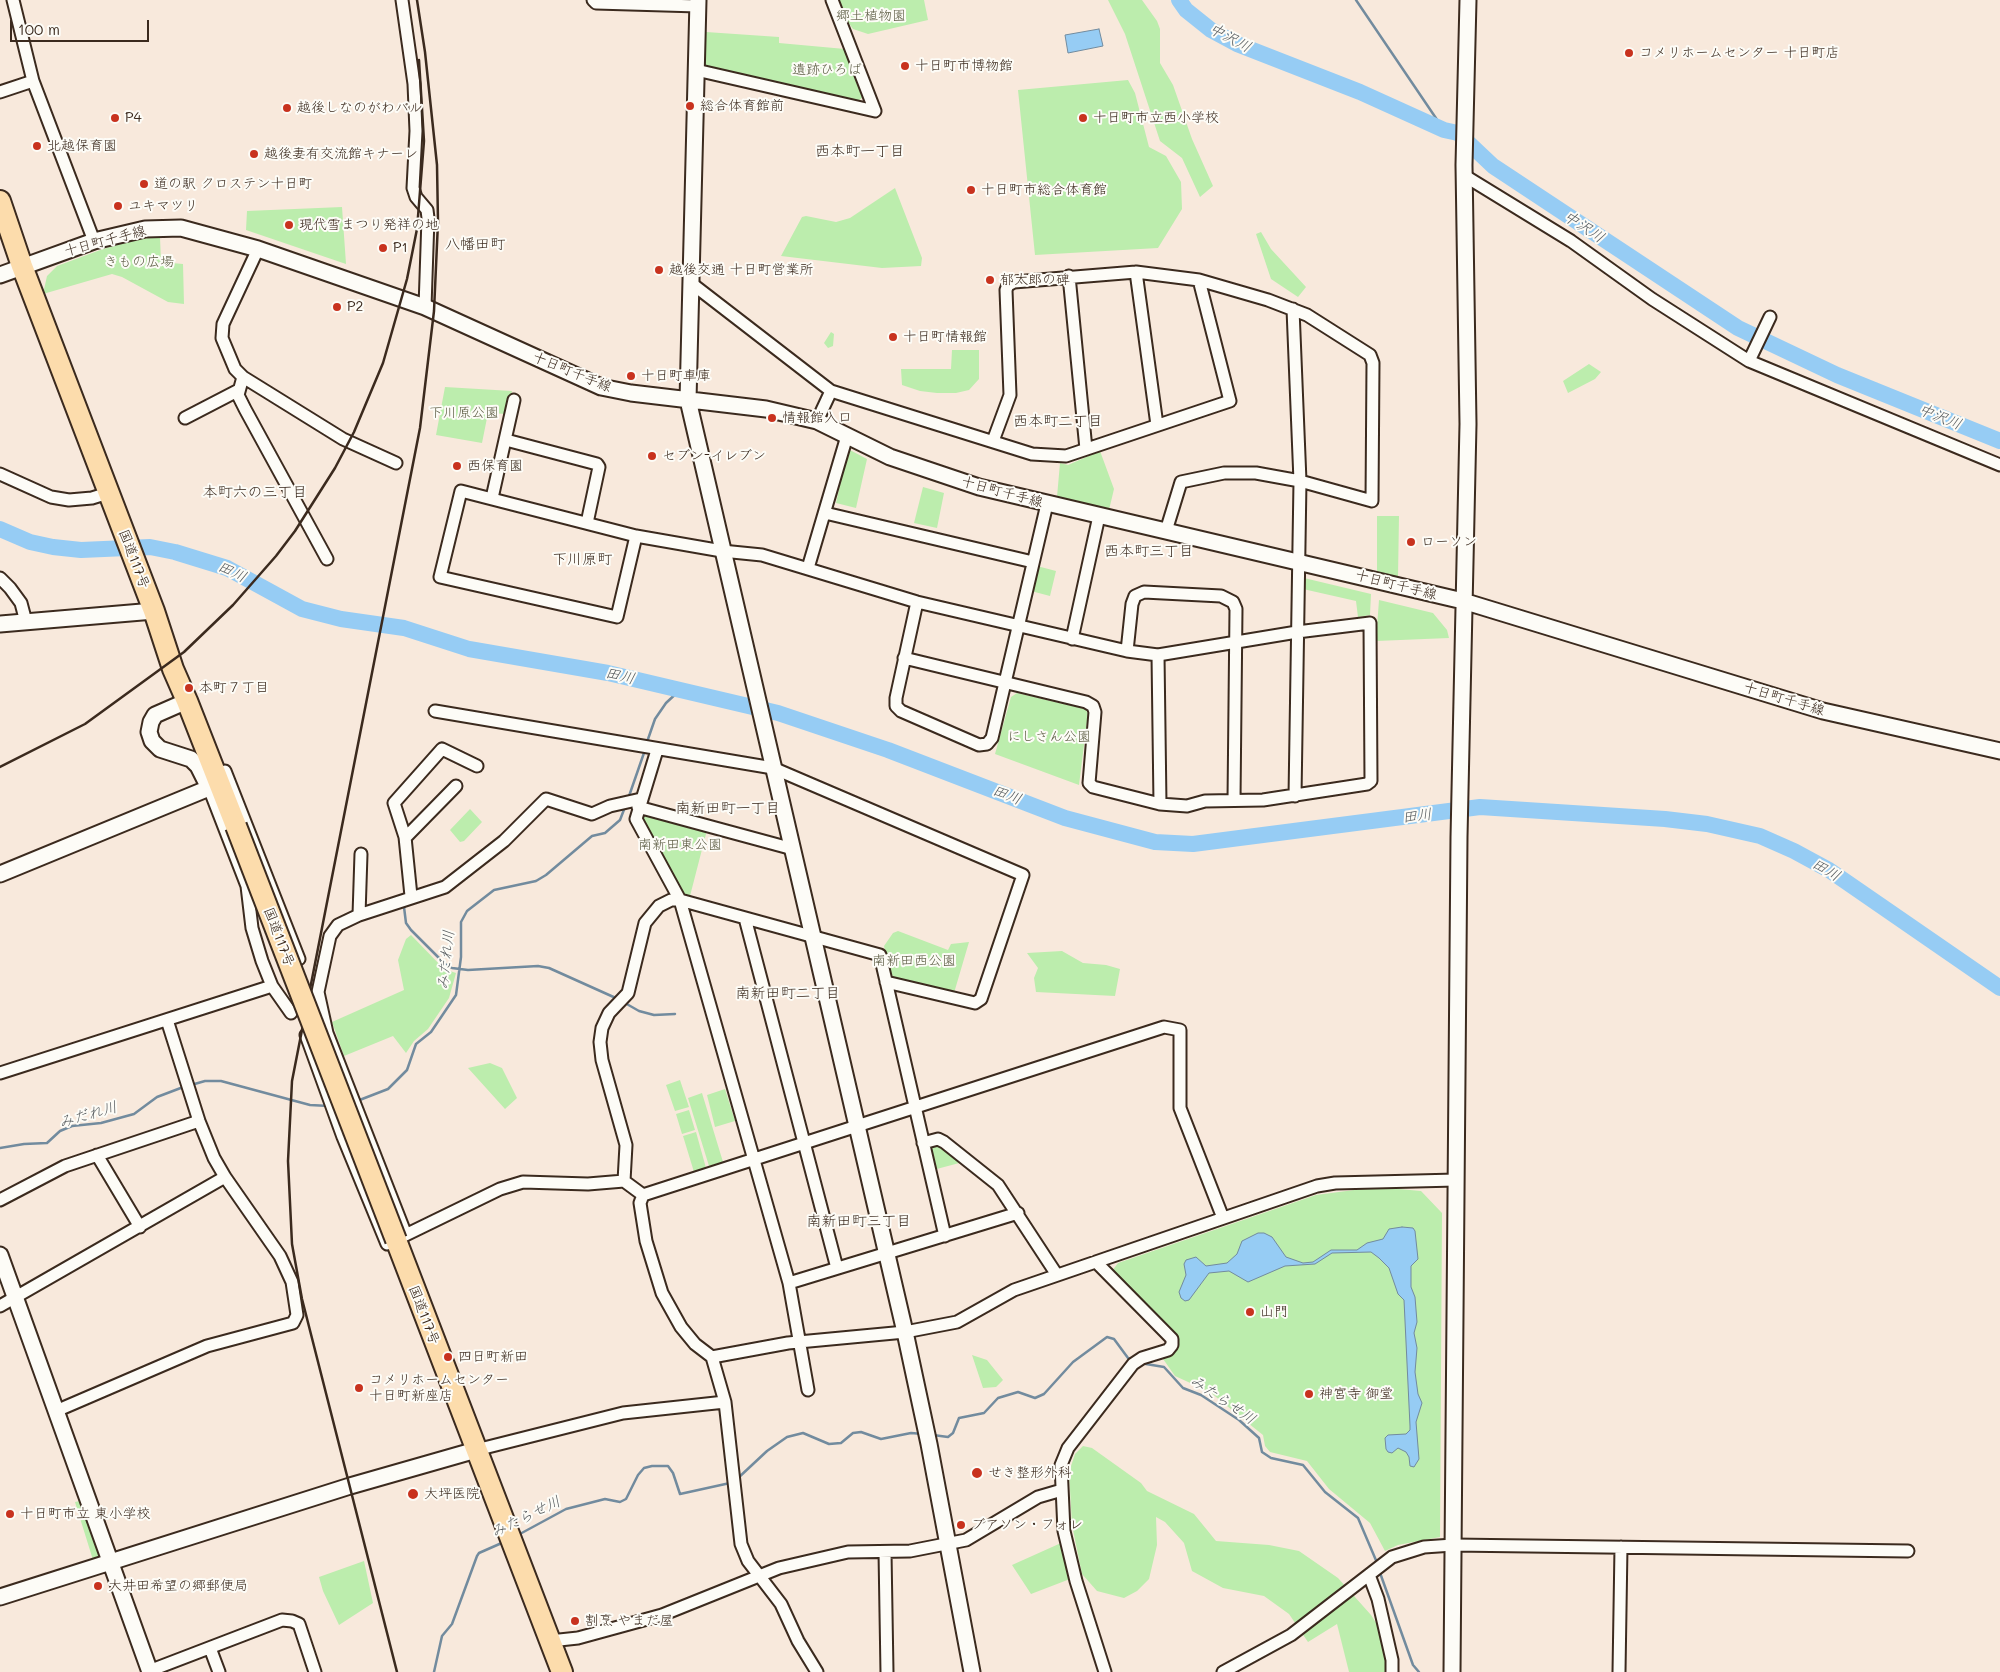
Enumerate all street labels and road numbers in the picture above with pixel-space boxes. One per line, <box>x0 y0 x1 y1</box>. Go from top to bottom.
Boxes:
street label: 十日町千手線 <box>62 222 148 260</box>
street label: 十日町千手線 <box>530 348 614 396</box>
street label: 十日町千手線 <box>959 473 1045 511</box>
street label: 国道117号 <box>115 527 153 591</box>
street label: 十日町千手線 <box>1353 567 1439 603</box>
street label: 十日町千手線 <box>1741 679 1827 719</box>
street label: 国道117号 <box>260 905 298 969</box>
street label: 国道117号 <box>405 1283 443 1347</box>

